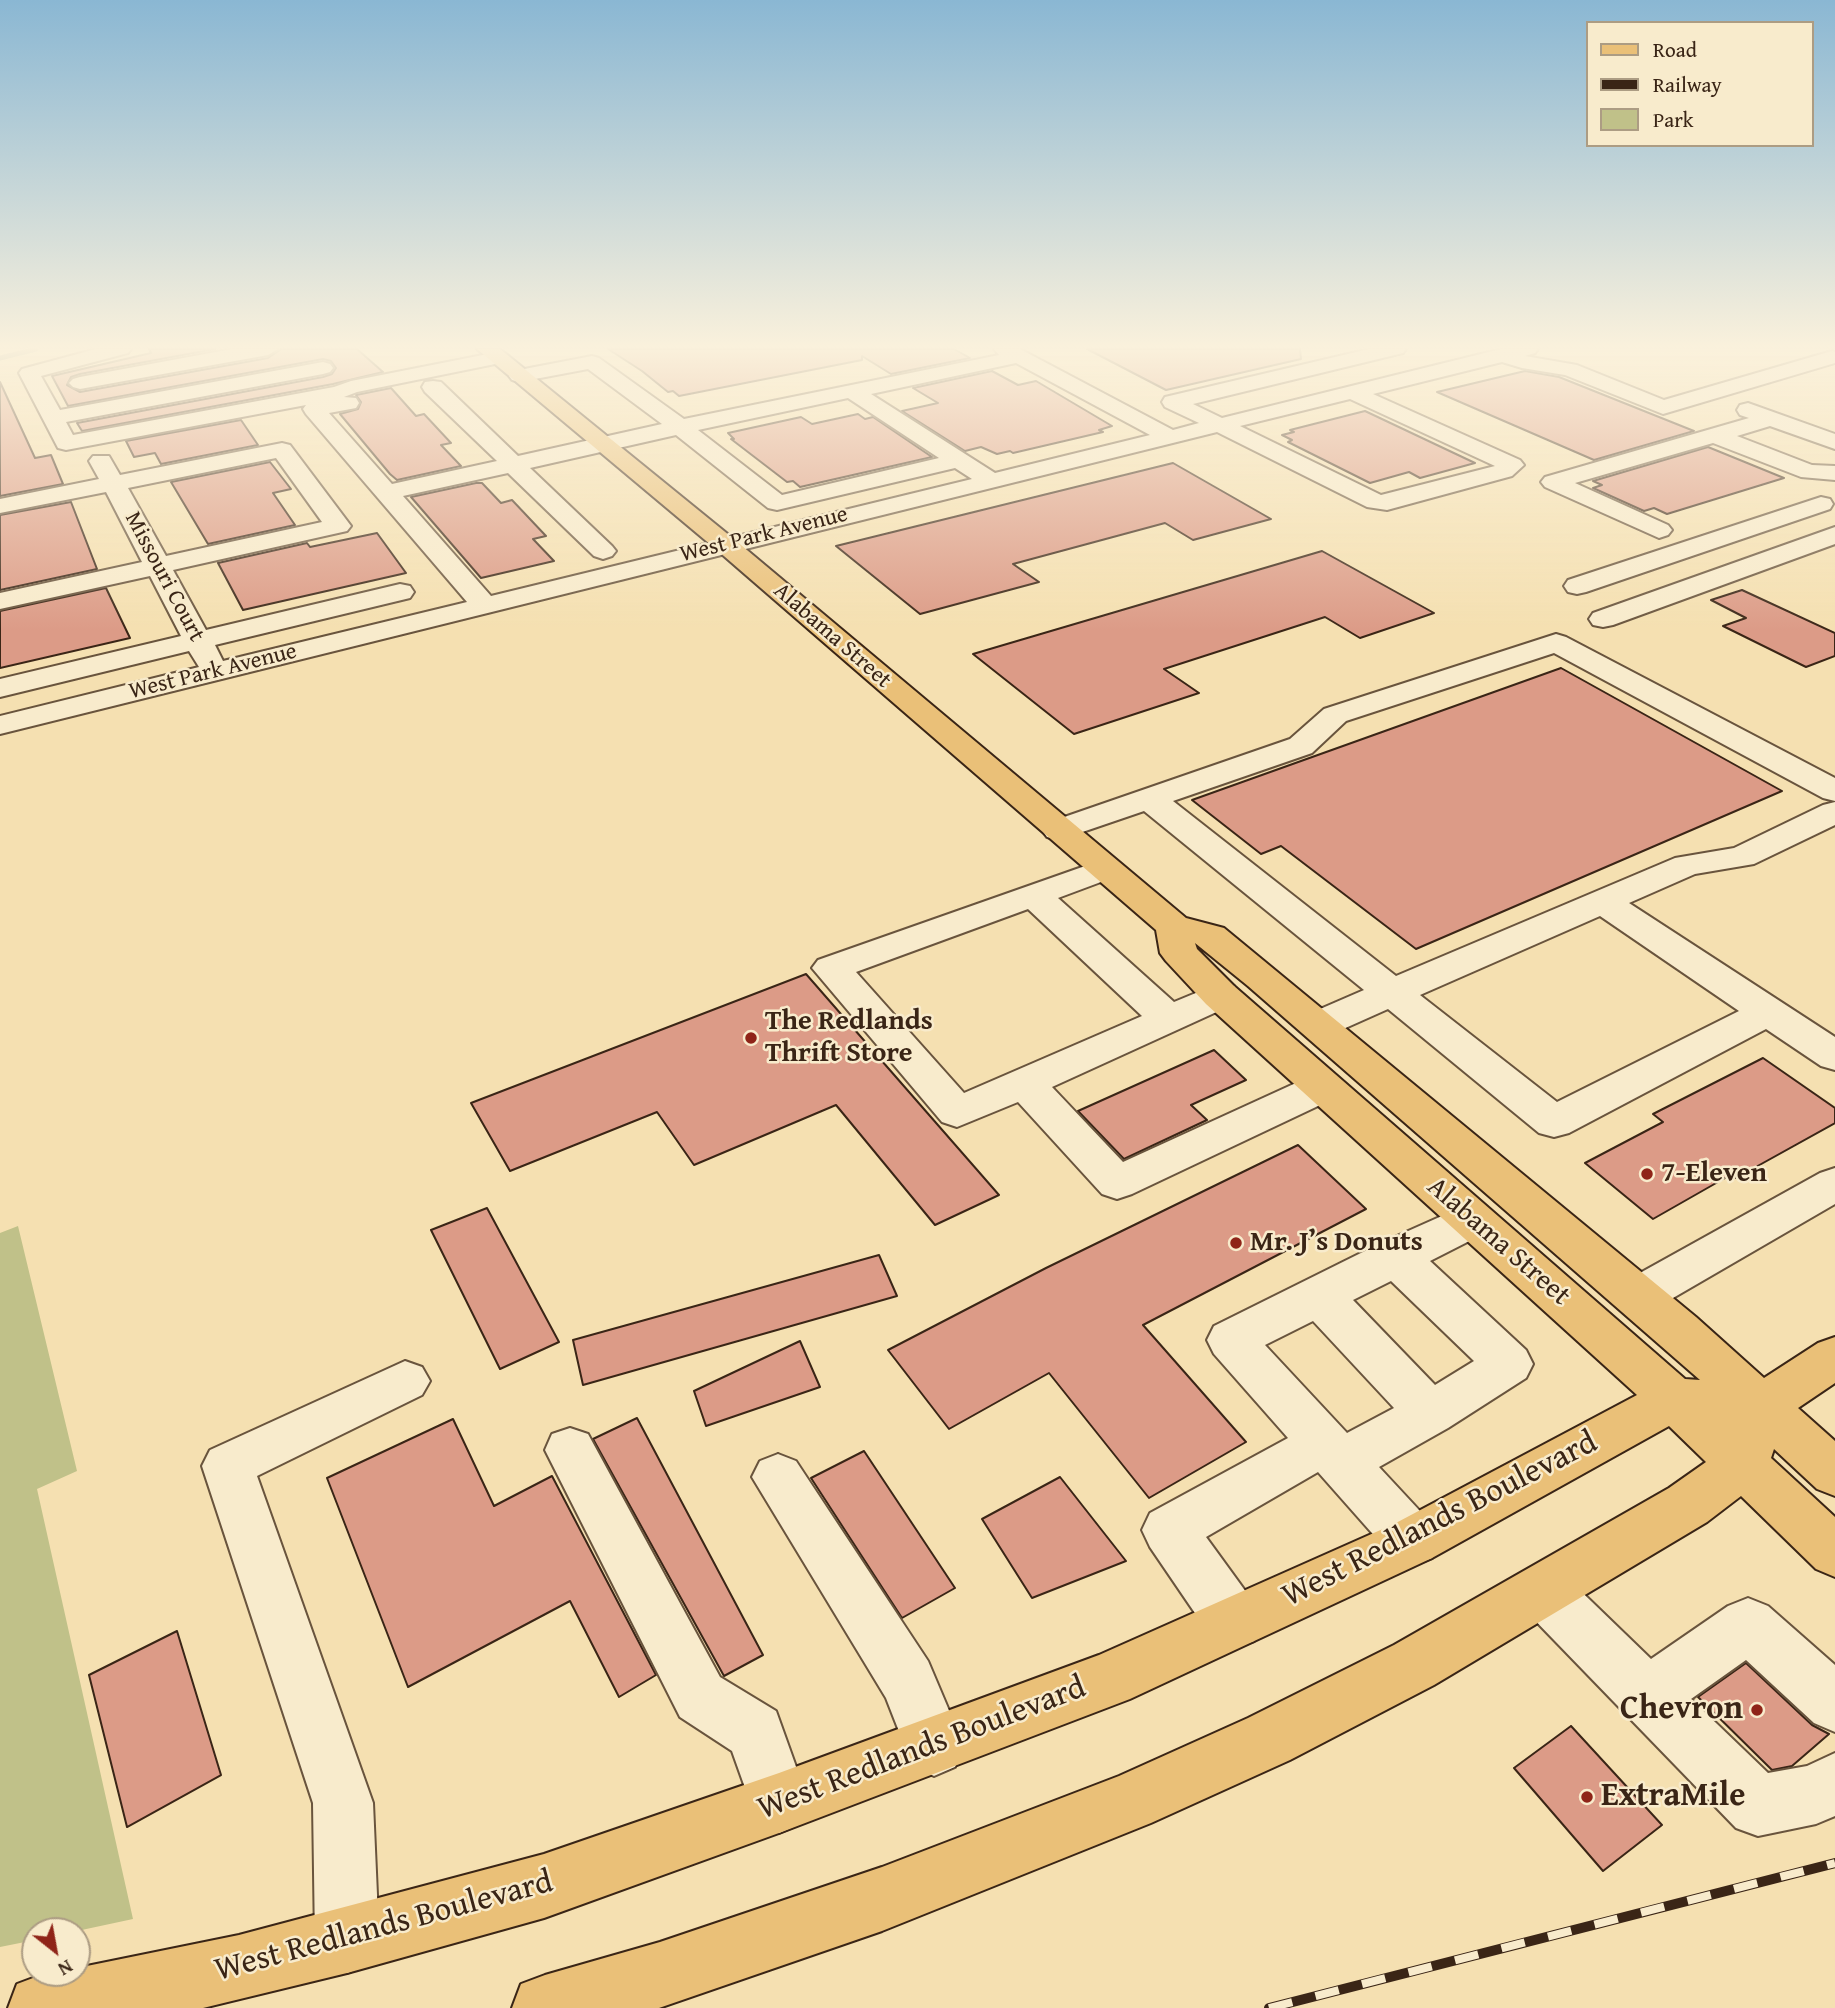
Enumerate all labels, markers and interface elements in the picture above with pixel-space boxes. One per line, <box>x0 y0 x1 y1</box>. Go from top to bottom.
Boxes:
legend <box>1587 21 1814 147</box>
text: Road <box>1653 34 1697 65</box>
text: Railway <box>1653 69 1722 100</box>
text: Park <box>1653 104 1694 135</box>
street label: West Park Avenue <box>677 501 851 569</box>
street label: Missouri Court <box>118 507 210 647</box>
street label: Alabama Street <box>767 577 897 695</box>
street label: West Park Avenue <box>126 638 300 706</box>
place label: The Redlands Thrift Store <box>765 1005 933 1071</box>
marker: The Redlands Thrift Store <box>743 1030 759 1046</box>
place label: 7-Eleven <box>1661 1157 1767 1191</box>
marker: 7-Eleven <box>1639 1166 1655 1182</box>
street label: Alabama Street <box>1419 1171 1577 1313</box>
place label: Mr. J’s Donuts <box>1250 1226 1423 1260</box>
marker: Mr. J’s Donuts <box>1228 1235 1244 1251</box>
street label: West Redlands Boulevard <box>1276 1423 1604 1617</box>
street label: West Redlands Boulevard <box>752 1668 1092 1830</box>
place label: Chevron <box>1620 1690 1743 1730</box>
marker: Chevron <box>1749 1702 1765 1718</box>
place label: ExtraMile <box>1601 1777 1745 1817</box>
marker: ExtraMile <box>1579 1789 1595 1805</box>
street label: West Redlands Boulevard <box>211 1863 557 1991</box>
north arrow <box>21 1917 91 1987</box>
text: N <box>53 1953 78 1984</box>

